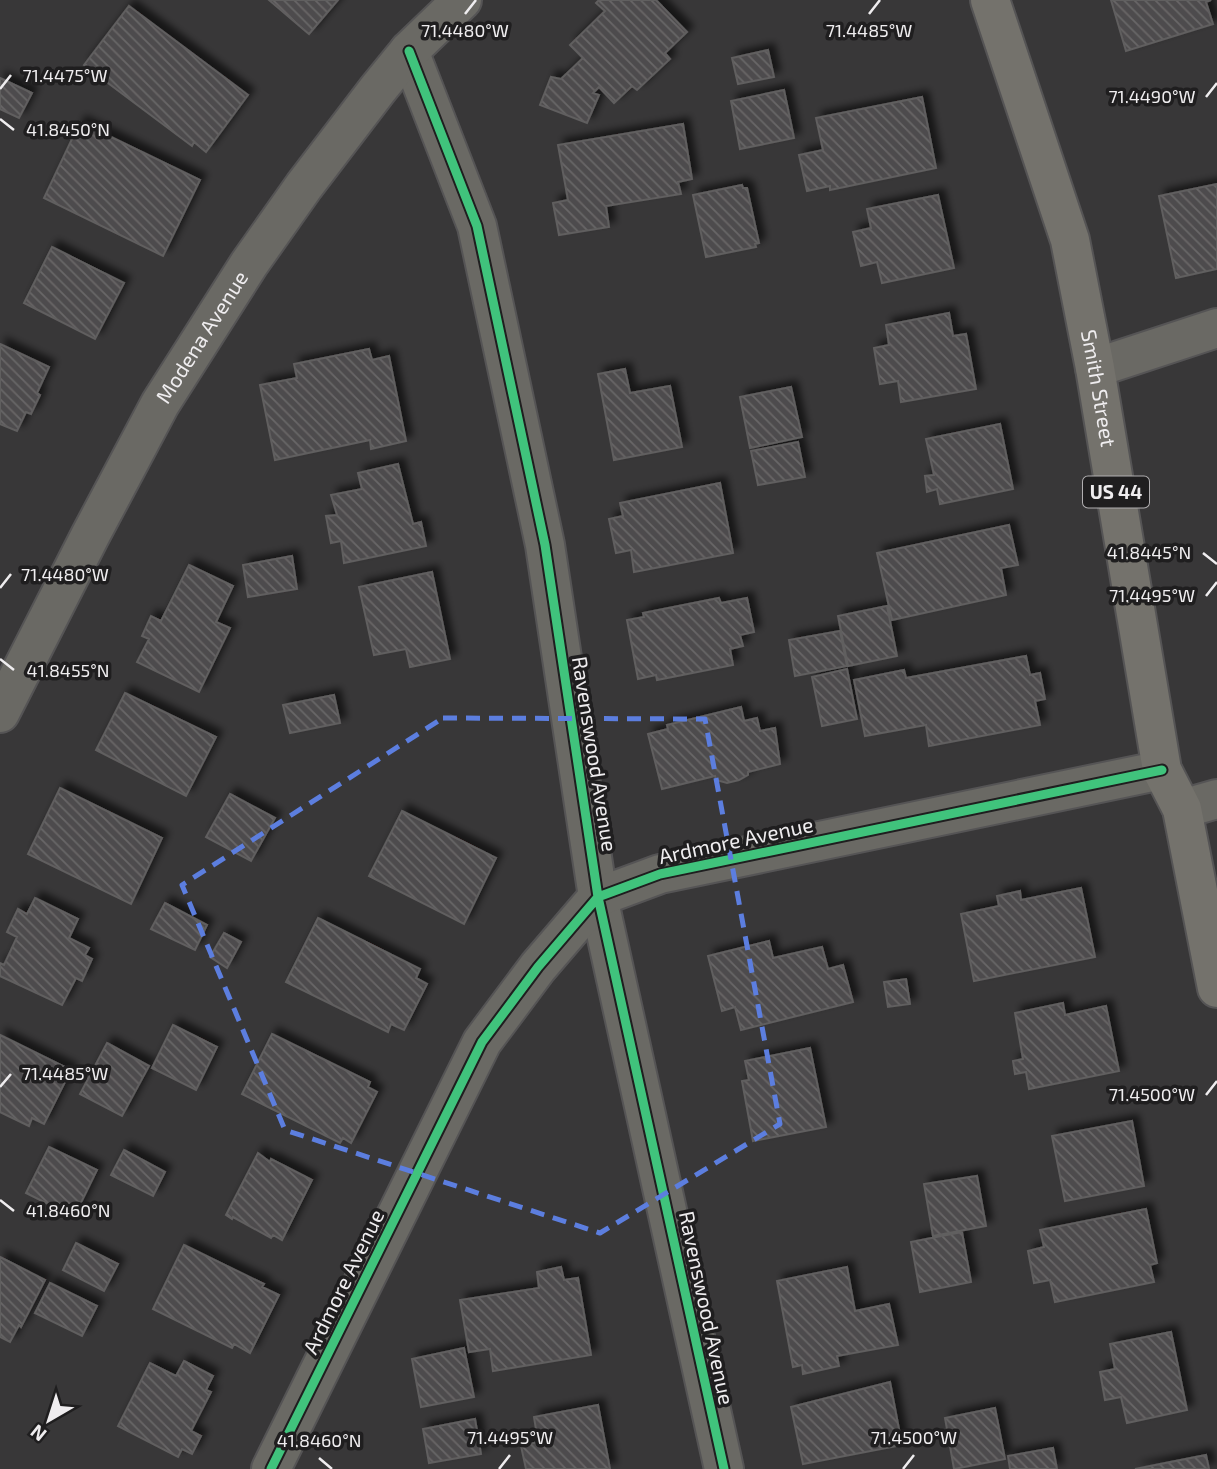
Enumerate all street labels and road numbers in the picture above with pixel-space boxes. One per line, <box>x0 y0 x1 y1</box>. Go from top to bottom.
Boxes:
street label: Modena Avenue <box>150 266 252 407</box>
street label: Smith Street <box>1077 327 1122 449</box>
road number: US 44 <box>1083 477 1149 508</box>
street label: Ravenswood Avenue <box>568 654 623 853</box>
street label: Ardmore Avenue <box>656 811 815 868</box>
street label: Ardmore Avenue <box>297 1205 388 1358</box>
street label: Ravenswood Avenue <box>675 1209 740 1407</box>

